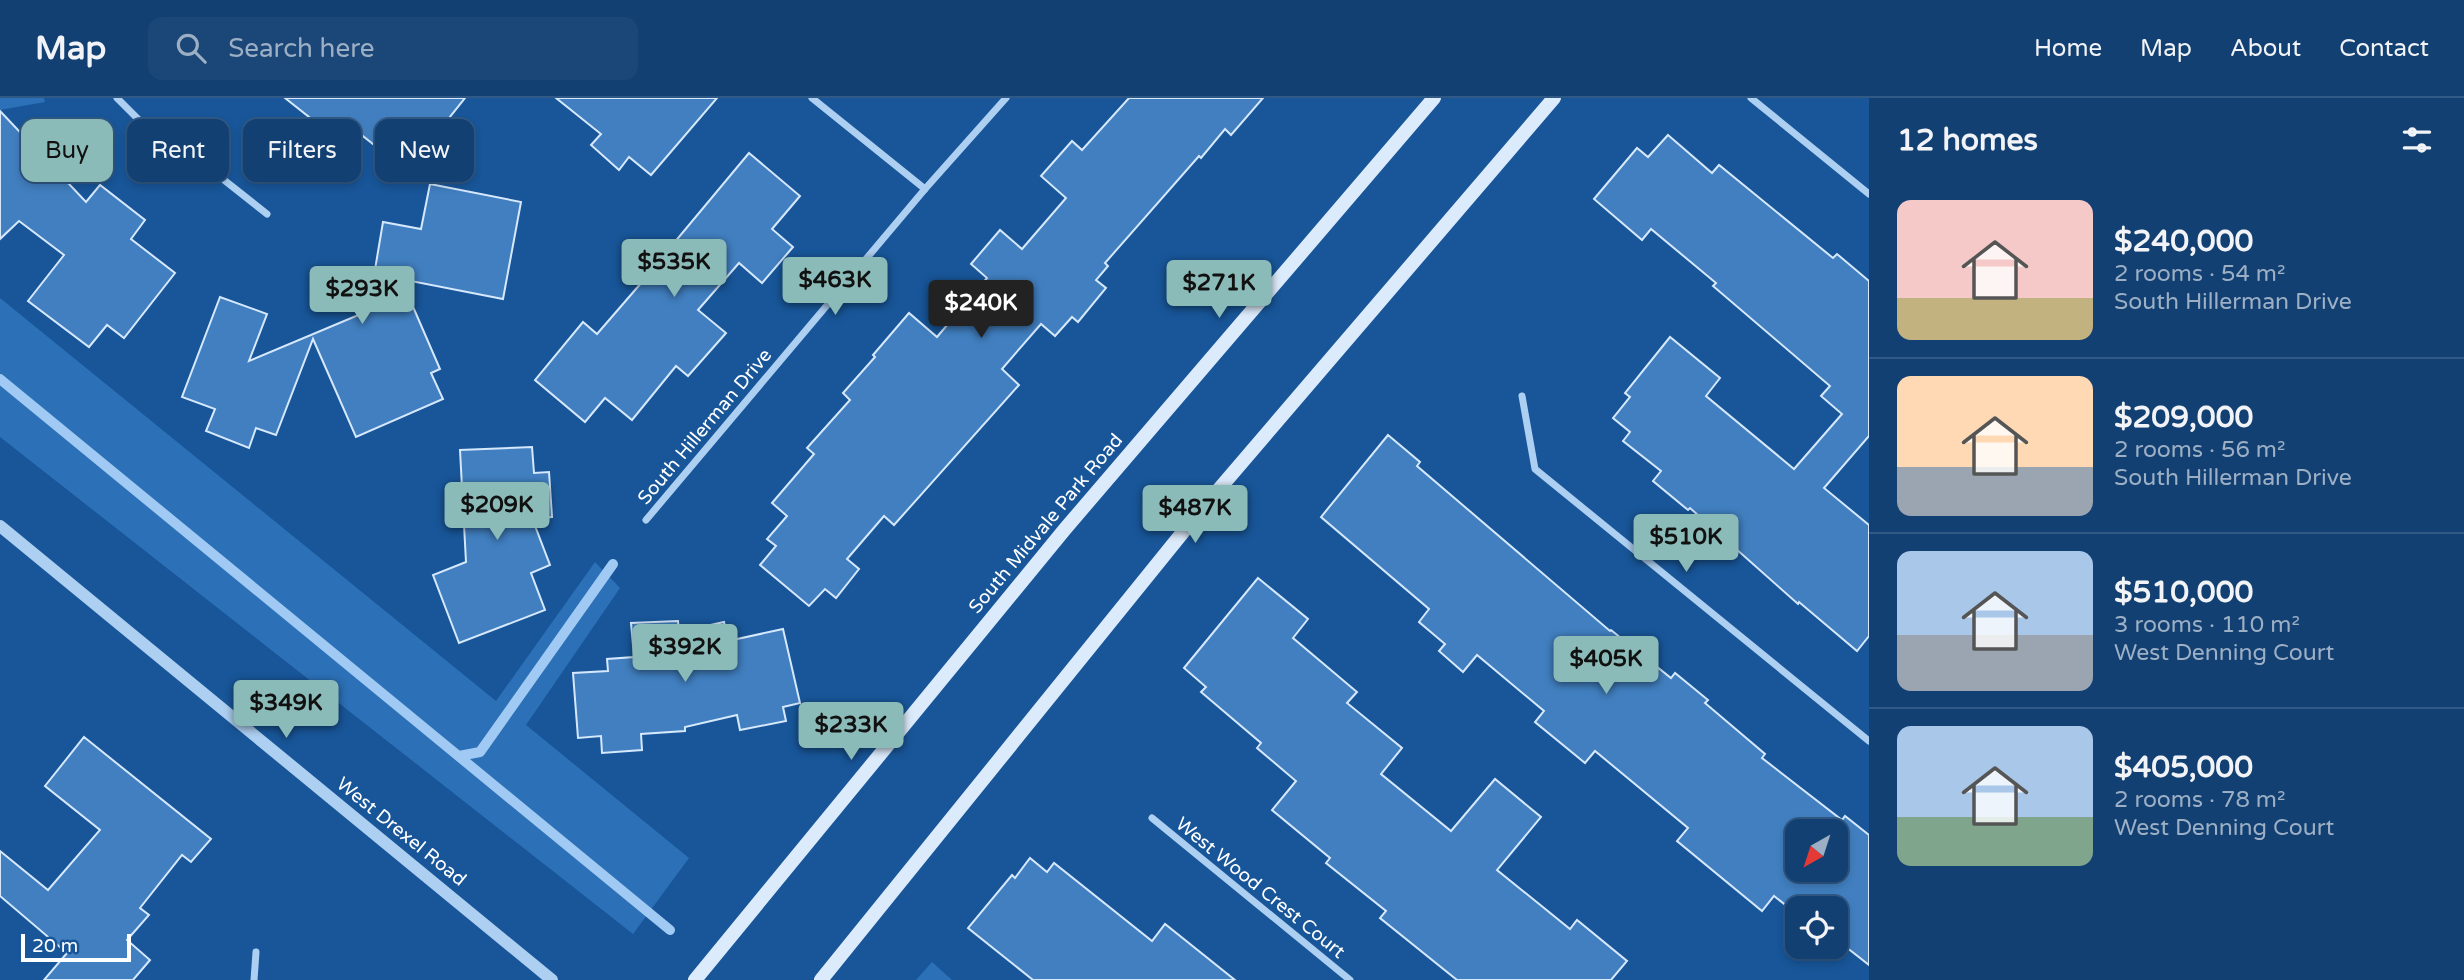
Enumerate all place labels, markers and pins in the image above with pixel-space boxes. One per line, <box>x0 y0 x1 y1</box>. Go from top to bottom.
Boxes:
pin: $535K <box>625 240 723 299</box>
pin: $463K <box>786 258 884 317</box>
pin: $271K <box>1170 260 1268 320</box>
pin: $293K <box>313 266 411 326</box>
pin: $240K <box>932 280 1030 340</box>
pin: $209K <box>448 482 546 542</box>
pin: $487K <box>1146 486 1244 545</box>
pin: $510K <box>1637 514 1735 574</box>
pin: $392K <box>636 624 734 684</box>
pin: $405K <box>1557 636 1655 696</box>
pin: $349K <box>237 680 335 740</box>
pin: $233K <box>802 702 900 762</box>

